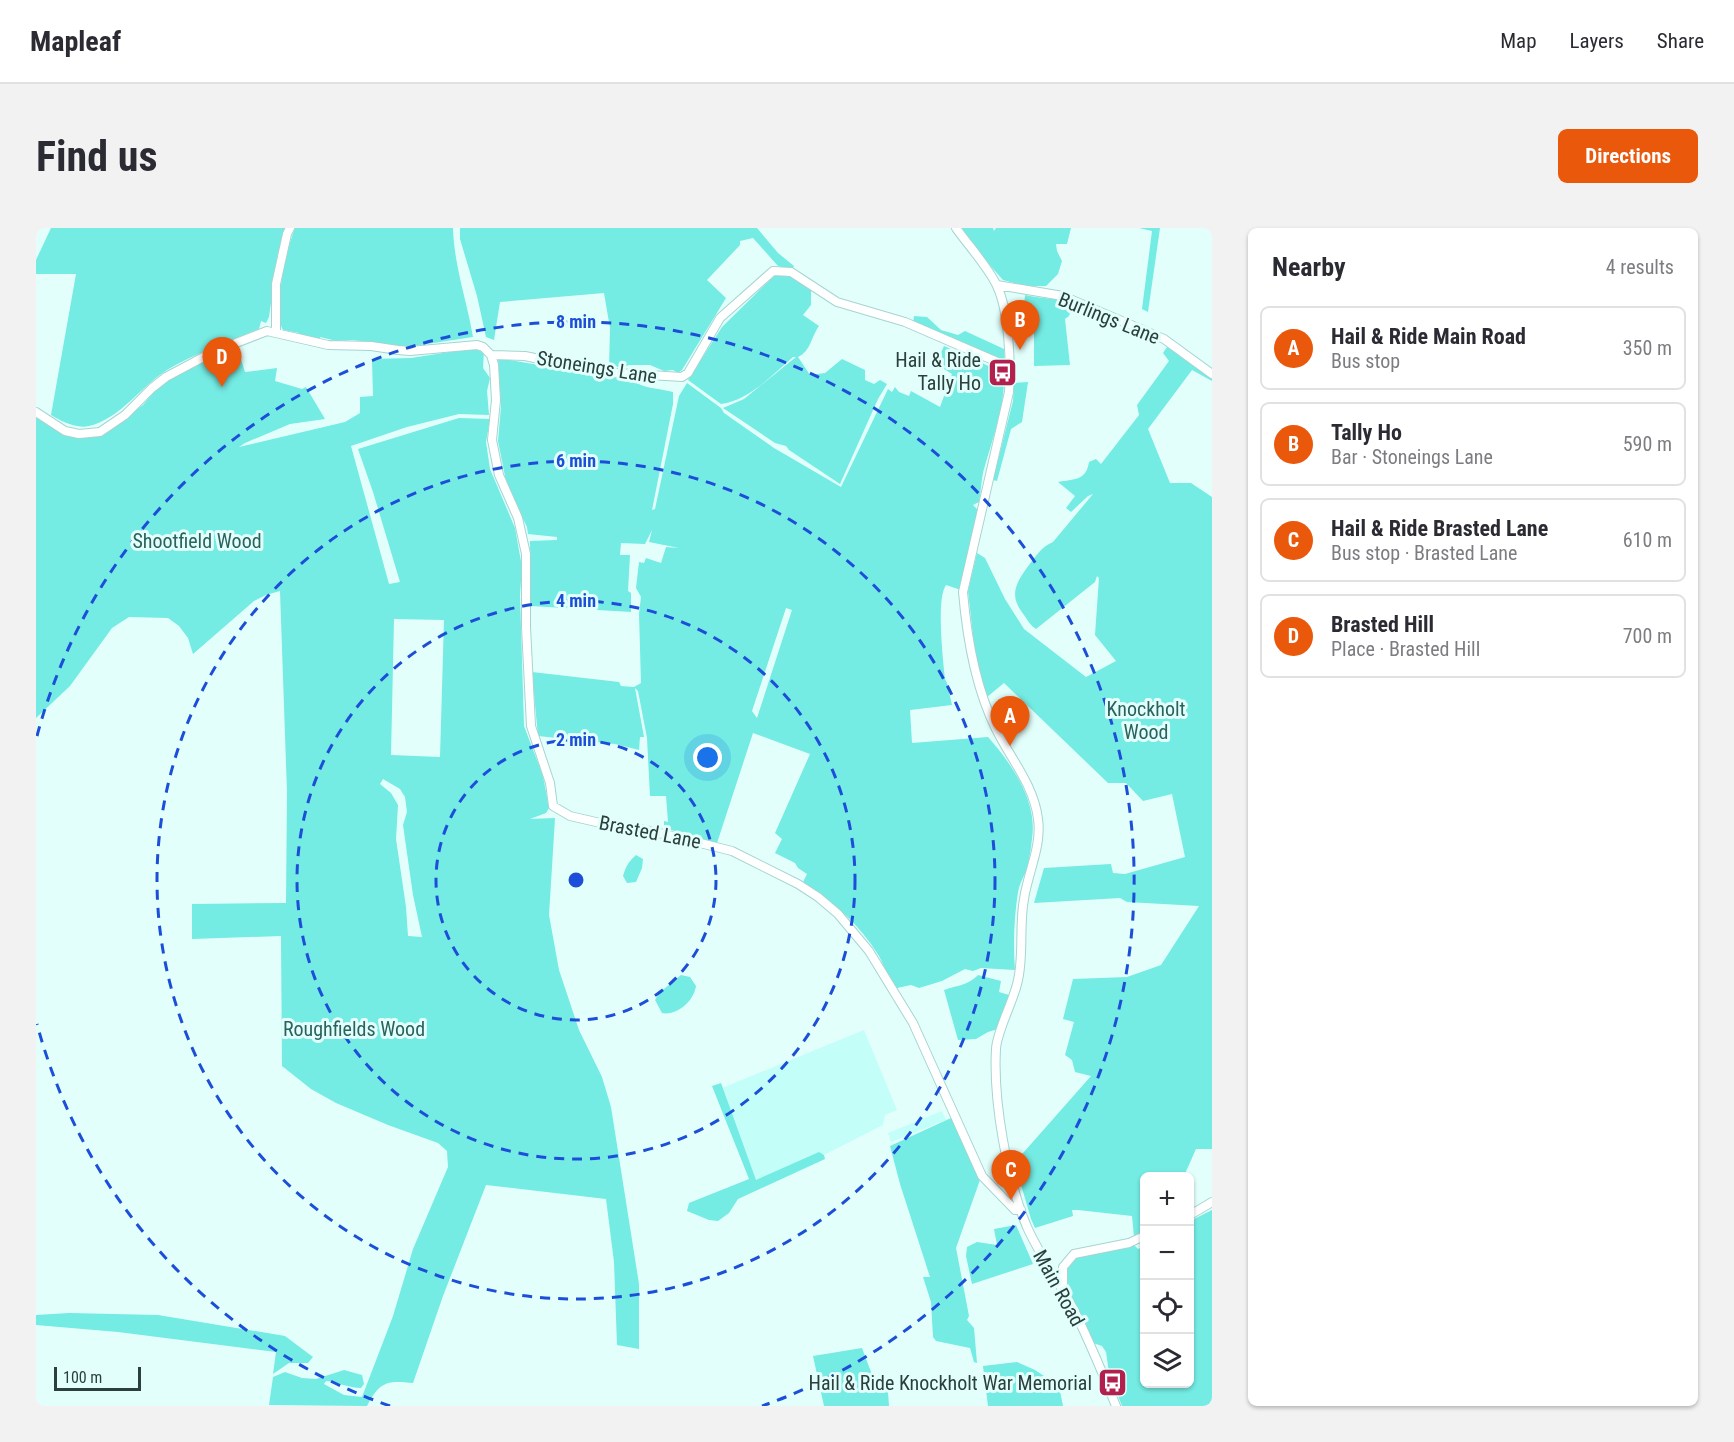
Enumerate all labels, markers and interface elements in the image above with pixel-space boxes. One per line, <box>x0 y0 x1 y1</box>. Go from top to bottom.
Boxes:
text: Mapleaf <box>30 25 121 58</box>
text: Map <box>1500 29 1537 53</box>
text: Layers <box>1570 29 1624 53</box>
text: Share <box>1657 29 1704 53</box>
button: Directions <box>1558 129 1698 183</box>
text: Find us <box>36 132 157 181</box>
text: Nearby <box>1272 252 1346 282</box>
text: 4 results <box>1606 255 1674 279</box>
street label: Burlings Lane <box>1055 287 1163 349</box>
pin: B <box>1000 300 1040 350</box>
text: 8 min <box>556 311 596 332</box>
text: Hail & Ride Main Road <box>1331 324 1526 349</box>
text: A <box>1288 336 1299 360</box>
text: 350 m <box>1623 336 1672 360</box>
pin: D <box>202 338 242 387</box>
street label: Stoneings Lane <box>535 346 659 388</box>
place label: Hail & Ride Tally Ho <box>895 348 981 395</box>
text: Bus stop <box>1331 349 1400 373</box>
bus stop icon: Hail & Ride Tally Ho <box>986 356 1018 388</box>
text: Tally Ho <box>1331 420 1402 445</box>
text: B <box>1288 432 1299 456</box>
text: 590 m <box>1623 432 1672 456</box>
text: Bar · Stoneings Lane <box>1331 445 1493 469</box>
text: 6 min <box>556 450 596 471</box>
text: Hail & Ride Brasted Lane <box>1331 516 1548 541</box>
text: C <box>1288 528 1299 552</box>
text: 610 m <box>1623 528 1672 552</box>
park label: Shootfield Wood <box>132 529 262 553</box>
text: Bus stop · Brasted Lane <box>1331 541 1517 565</box>
text: 4 min <box>556 590 596 611</box>
text: Brasted Hill <box>1331 612 1434 637</box>
text: D <box>1288 624 1299 648</box>
text: 700 m <box>1623 624 1672 648</box>
text: Place · Brasted Hill <box>1331 637 1480 661</box>
pin: A <box>990 696 1030 746</box>
park label: Knockholt Wood <box>1107 697 1186 744</box>
text: 2 min <box>556 729 596 750</box>
your location <box>693 743 722 772</box>
street label: Brasted Lane <box>597 810 703 854</box>
centre of rings <box>566 870 586 890</box>
park label: Roughfields Wood <box>283 1017 425 1041</box>
pin: C <box>992 1150 1030 1200</box>
map controls <box>1140 1172 1194 1388</box>
button: + <box>1140 1172 1194 1226</box>
button: − <box>1140 1226 1194 1280</box>
street label: Main Road <box>1028 1246 1090 1330</box>
button: locate <box>1140 1280 1194 1334</box>
button: layers <box>1140 1334 1194 1388</box>
scale bar <box>54 1364 141 1392</box>
bus stop icon: Hail & Ride Knockholt War Memorial <box>1097 1367 1129 1399</box>
text: 100 m <box>63 1368 102 1387</box>
place label: Hail & Ride Knockholt War Memorial <box>809 1371 1092 1395</box>

